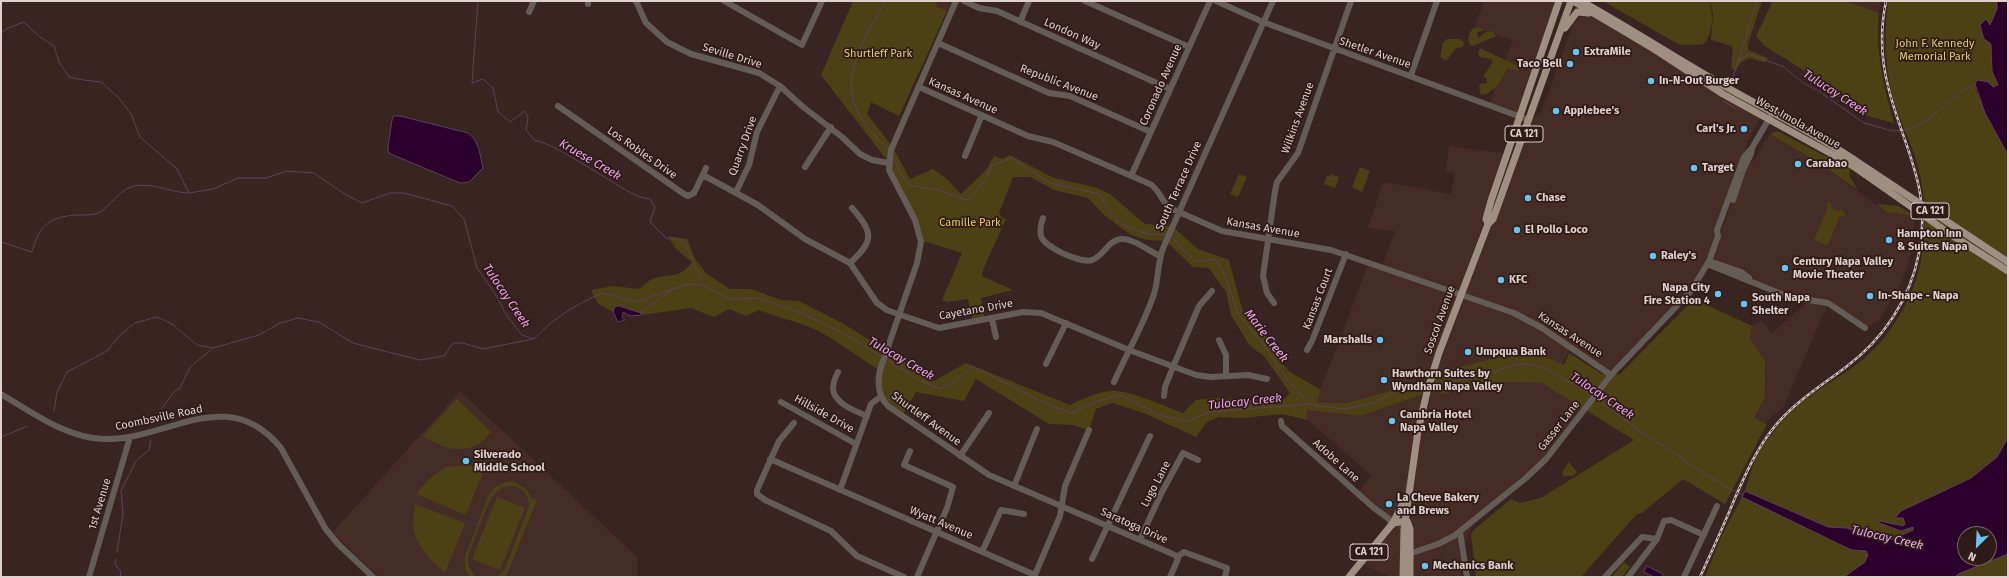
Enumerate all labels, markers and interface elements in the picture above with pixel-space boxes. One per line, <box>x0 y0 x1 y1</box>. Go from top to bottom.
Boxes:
street label: London Way <box>1042 16 1102 52</box>
street label: Shetler Avenue <box>1337 35 1413 71</box>
park label: John F. Kennedy Memorial Park <box>1896 37 1974 63</box>
street label: Seville Drive <box>701 41 763 71</box>
street label: Coronado Avenue <box>1137 42 1185 128</box>
place label: ExtraMile <box>1584 45 1631 59</box>
park label: Shurtleff Park <box>844 47 912 61</box>
marker: ExtraMile <box>1571 47 1581 57</box>
place label: Taco Bell <box>1517 57 1562 71</box>
marker: Taco Bell <box>1565 59 1575 69</box>
street label: Republic Avenue <box>1018 62 1100 104</box>
water label: Tulucay Creek <box>1800 67 1870 119</box>
place label: In-N-Out Burger <box>1659 74 1739 88</box>
street label: Kansas Avenue <box>926 75 1000 117</box>
marker: In-N-Out Burger <box>1646 76 1656 86</box>
street label: Wilkins Avenue <box>1279 80 1317 156</box>
street label: West Imola Avenue <box>1753 94 1843 152</box>
place label: Applebee's <box>1564 104 1619 118</box>
marker: Applebee's <box>1551 106 1561 116</box>
street label: Quarry Drive <box>726 114 760 178</box>
place label: Carl's Jr. <box>1696 122 1736 136</box>
street label: Los Robles Drive <box>605 124 679 182</box>
marker: Carl's Jr. <box>1739 124 1749 134</box>
road number: CA 121 <box>1505 126 1543 142</box>
water label: Kruese Creek <box>556 136 624 184</box>
street label: South Terrace Drive <box>1153 139 1205 233</box>
place label: Carabao <box>1806 157 1847 171</box>
marker: Carabao <box>1793 159 1803 169</box>
place label: Target <box>1702 161 1734 175</box>
marker: Target <box>1689 163 1699 173</box>
place label: Chase <box>1536 191 1566 205</box>
marker: Chase <box>1523 193 1533 203</box>
road number: CA 121 <box>1911 203 1949 219</box>
street label: Kansas Avenue <box>1225 215 1301 241</box>
park label: Camille Park <box>939 216 1001 230</box>
place label: El Pollo Loco <box>1525 223 1588 237</box>
marker: El Pollo Loco <box>1512 225 1522 235</box>
place label: Hampton Inn & Suites Napa <box>1897 227 1967 253</box>
marker: Hampton Inn & Suites Napa <box>1884 235 1894 245</box>
place label: Raley's <box>1661 249 1696 263</box>
marker: Raley's <box>1648 251 1658 261</box>
place label: Century Napa Valley Movie Theater <box>1793 255 1893 281</box>
water label: Tulocay Creek <box>479 261 533 331</box>
marker: Century Napa Valley Movie Theater <box>1780 263 1790 273</box>
street label: Kansas Court <box>1300 266 1336 332</box>
place label: KFC <box>1509 273 1527 287</box>
marker: KFC <box>1496 275 1506 285</box>
place label: Napa City Fire Station 4 <box>1644 281 1710 307</box>
street label: Soscol Avenue <box>1422 284 1458 356</box>
marker: Napa City Fire Station 4 <box>1713 289 1723 299</box>
place label: In-Shape - Napa <box>1878 289 1958 303</box>
place label: South Napa Shelter <box>1752 291 1810 317</box>
marker: In-Shape - Napa <box>1865 291 1875 301</box>
street label: Cayetano Drive <box>938 297 1014 323</box>
marker: South Napa Shelter <box>1739 299 1749 309</box>
water label: Marie Creek <box>1241 307 1291 365</box>
street label: Kansas Avenue <box>1535 309 1605 361</box>
place label: Marshalls <box>1324 333 1372 347</box>
water label: Tulocay Creek <box>866 334 936 384</box>
marker: Marshalls <box>1375 335 1385 345</box>
place label: Umpqua Bank <box>1476 345 1546 359</box>
marker: Umpqua Bank <box>1463 347 1473 357</box>
place label: Hawthorn Suites by Wyndham Napa Valley <box>1392 367 1503 393</box>
water label: Tulocay Creek <box>1567 369 1637 423</box>
marker: Hawthorn Suites by Wyndham Napa Valley <box>1379 375 1389 385</box>
street label: Shurtleff Avenue <box>889 389 963 449</box>
water label: Tulocay Creek <box>1208 391 1282 413</box>
street label: Hillside Drive <box>792 392 856 436</box>
street label: Gasser Lane <box>1535 398 1583 454</box>
street label: Coombsville Road <box>114 402 204 434</box>
place label: Cambria Hotel Napa Valley <box>1400 408 1471 434</box>
marker: Cambria Hotel Napa Valley <box>1387 416 1397 426</box>
street label: Adobe Lane <box>1310 437 1362 485</box>
place label: Silverado Middle School <box>474 448 545 474</box>
marker: Silverado Middle School <box>461 456 471 466</box>
street label: Lugo Lane <box>1138 459 1174 509</box>
street label: 1st Avenue <box>86 477 114 531</box>
place label: La Cheve Bakery and Brews <box>1397 491 1479 517</box>
marker: La Cheve Bakery and Brews <box>1384 499 1394 509</box>
street label: Wyatt Avenue <box>907 504 975 542</box>
street label: Saratoga Drive <box>1098 505 1170 547</box>
water label: Tulocay Creek <box>1850 523 1924 553</box>
north arrow <box>1957 526 1997 566</box>
road number: CA 121 <box>1350 544 1388 560</box>
text: N <box>1966 549 1978 564</box>
place label: Mechanics Bank <box>1433 559 1513 573</box>
marker: Mechanics Bank <box>1420 561 1430 571</box>

